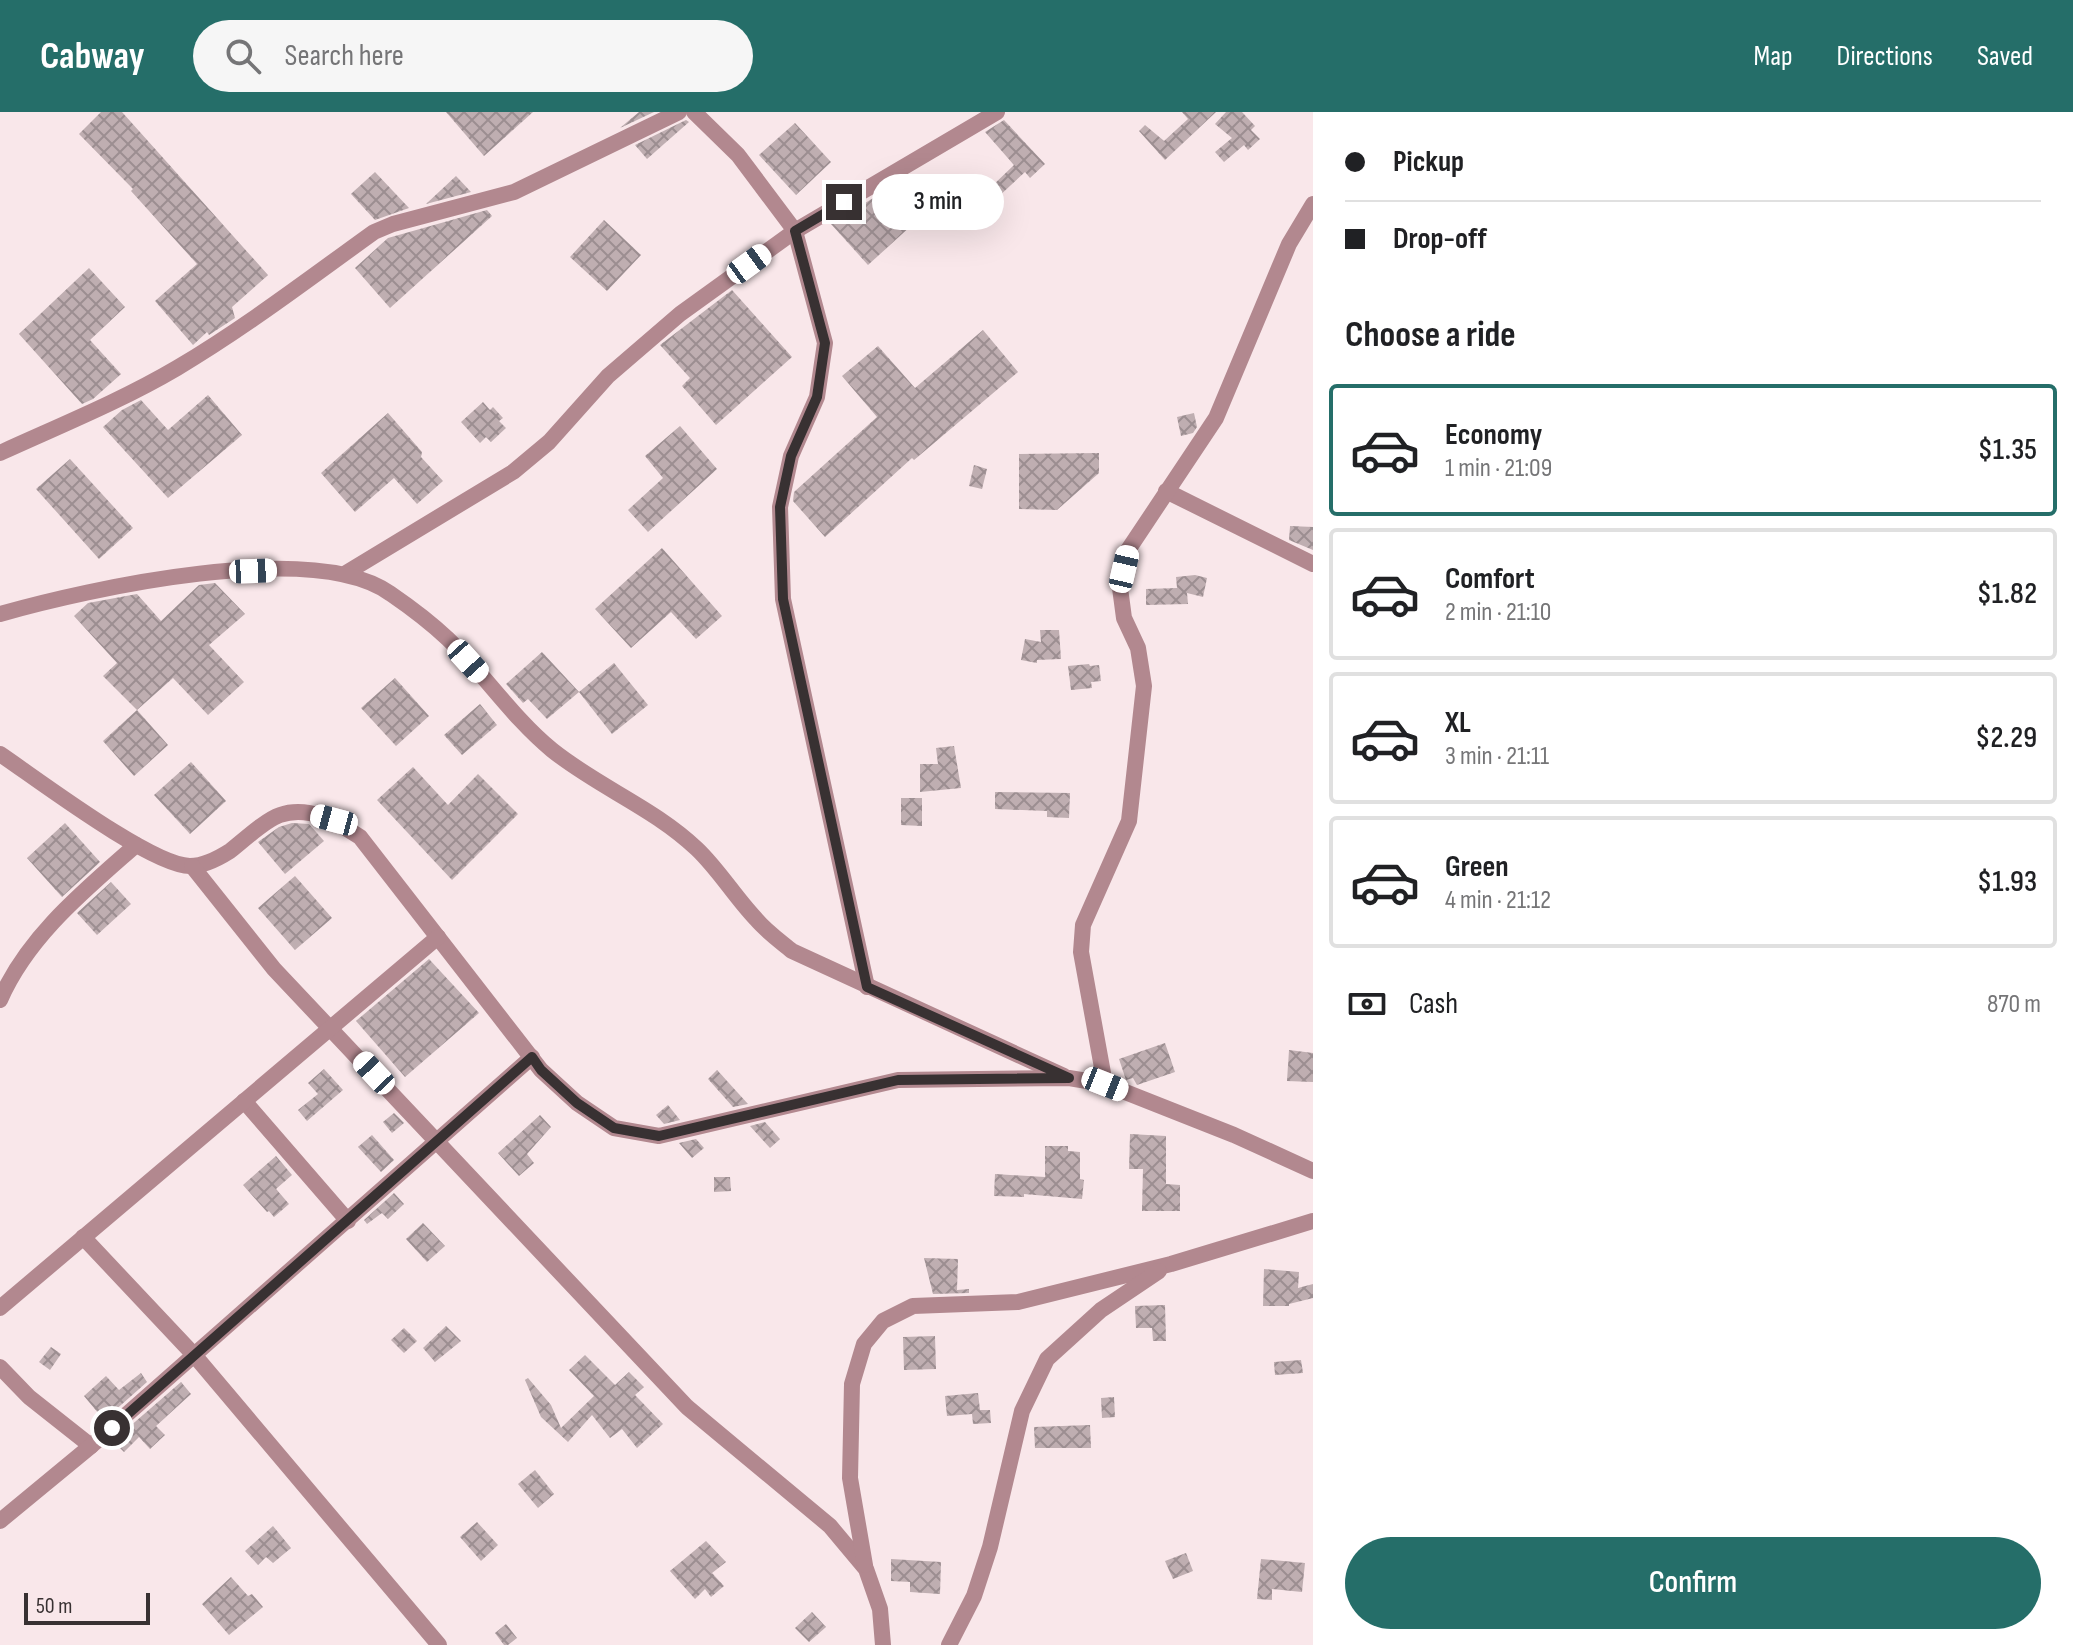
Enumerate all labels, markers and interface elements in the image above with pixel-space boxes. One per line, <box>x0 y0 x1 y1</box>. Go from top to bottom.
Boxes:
search box <box>193 20 753 92</box>
text: Cabway <box>40 34 145 79</box>
icon: search <box>221 34 265 78</box>
text: Search here <box>285 38 404 74</box>
text: Map <box>1754 40 1793 73</box>
text: Directions <box>1837 40 1933 73</box>
text: Saved <box>1977 40 2033 73</box>
text: Pickup <box>1393 144 1464 180</box>
callout: 3 min <box>872 174 1004 230</box>
route end <box>826 184 862 220</box>
text: 3 min <box>914 186 962 217</box>
text: Drop-off <box>1393 221 1487 257</box>
car <box>723 240 775 288</box>
text: Choose a ride <box>1345 314 1516 357</box>
icon: car <box>1349 414 1421 486</box>
text: Economy <box>1445 417 1542 453</box>
text: $1.35 <box>1978 432 2037 468</box>
text: 1 min · 21:09 <box>1445 453 1552 484</box>
car <box>1107 543 1141 595</box>
car <box>229 558 277 584</box>
icon: car <box>1349 558 1421 630</box>
text: Comfort <box>1445 561 1535 597</box>
text: $1.82 <box>1977 576 2037 612</box>
text: 2 min · 21:10 <box>1445 597 1551 628</box>
car <box>443 635 493 687</box>
icon: car <box>1349 702 1421 774</box>
text: XL <box>1445 705 1471 741</box>
text: $2.29 <box>1975 720 2037 756</box>
text: 3 min · 21:11 <box>1445 741 1549 772</box>
car <box>308 802 360 838</box>
icon: car <box>1349 846 1421 918</box>
text: Green <box>1445 849 1509 885</box>
text: $1.93 <box>1977 864 2037 900</box>
text: 4 min · 21:12 <box>1445 885 1551 916</box>
icon: cash <box>1345 982 1389 1026</box>
text: Cash <box>1409 986 1458 1022</box>
text: 870 m <box>1987 989 2041 1020</box>
car <box>349 1047 399 1099</box>
car <box>1078 1064 1132 1104</box>
route start <box>94 1410 130 1446</box>
button: Confirm <box>1345 1537 2041 1629</box>
scale bar <box>24 1589 150 1625</box>
text: 50 m <box>36 1593 72 1620</box>

